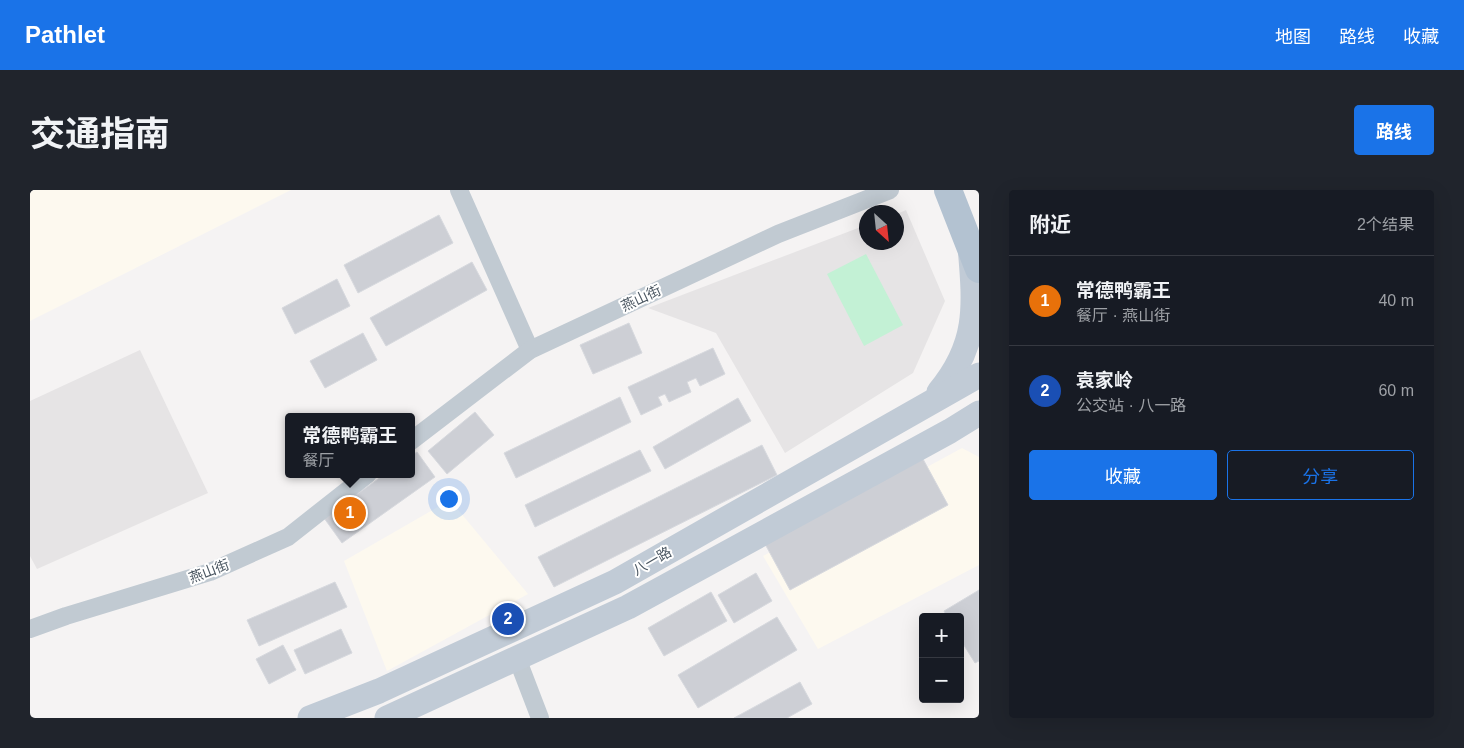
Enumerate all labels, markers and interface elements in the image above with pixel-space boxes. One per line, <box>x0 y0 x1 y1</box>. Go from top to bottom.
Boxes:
text: Pathlet <box>25 21 105 48</box>
text: 地图 <box>1275 27 1311 47</box>
text: 路线 <box>1339 27 1375 47</box>
text: 收藏 <box>1403 27 1439 47</box>
button: 路线 <box>1354 105 1434 155</box>
text: 交通指南 <box>30 114 170 153</box>
north arrow <box>859 205 904 250</box>
text: 附近 <box>1029 213 1071 236</box>
text: 2个结果 <box>1357 216 1414 233</box>
text: 常德鸭霸王 <box>1076 280 1171 301</box>
street label: 燕山街 <box>619 282 663 314</box>
text: 1 <box>1041 292 1049 309</box>
text: 40 m <box>1378 292 1414 309</box>
text: 餐厅 · 燕山街 <box>1076 307 1170 324</box>
text: 袁家岭 <box>1076 370 1133 391</box>
text: 2 <box>1041 382 1049 399</box>
text: 60 m <box>1378 382 1414 399</box>
text: 公交站 · 八一路 <box>1076 397 1186 414</box>
popup <box>285 413 415 478</box>
text: 常德鸭霸王 <box>302 425 398 446</box>
button: 收藏 <box>1029 450 1217 500</box>
button: 分享 <box>1227 450 1414 500</box>
text: 餐厅 <box>302 452 335 469</box>
your location <box>436 486 462 512</box>
pin: 1 <box>334 494 366 532</box>
street label: 八一路 <box>630 544 674 578</box>
street label: 燕山街 <box>187 556 231 586</box>
pin: 2 <box>492 600 524 638</box>
map controls <box>919 613 964 703</box>
button: + <box>919 613 964 658</box>
button: − <box>919 658 964 703</box>

